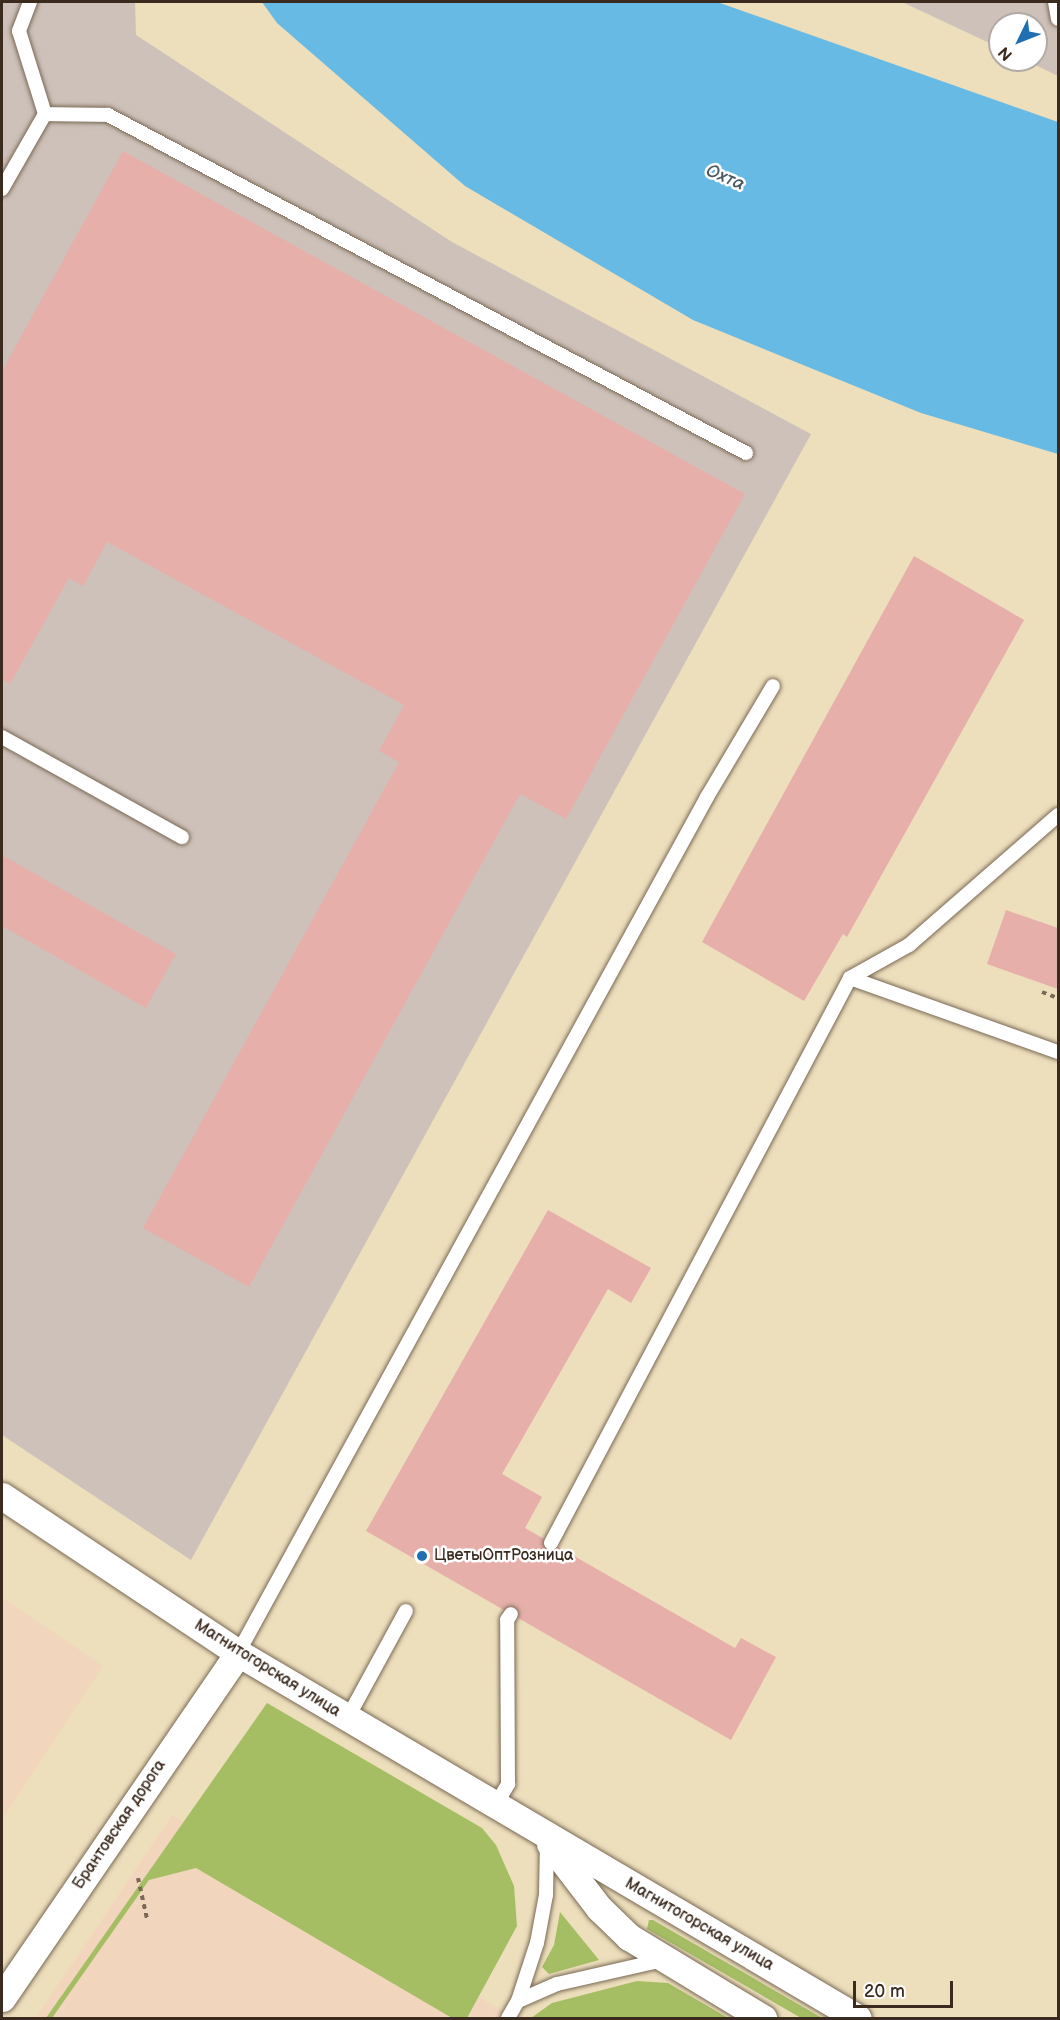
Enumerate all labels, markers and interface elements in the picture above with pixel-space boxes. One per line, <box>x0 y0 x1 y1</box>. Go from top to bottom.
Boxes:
north arrow <box>988 12 1048 72</box>
text: N <box>995 42 1017 64</box>
water label: Охта <box>702 160 748 196</box>
place label: ЦветыОптРозница <box>434 1546 574 1566</box>
marker: ЦветыОптРозница <box>415 1549 429 1563</box>
street label: Магнитогорская улица <box>190 1616 344 1722</box>
street label: Брантовская дорога <box>70 1757 170 1893</box>
street label: Магнитогорская улица <box>621 1874 777 1976</box>
scale bar <box>856 1969 956 2007</box>
text: 20 m <box>864 1981 905 2002</box>

